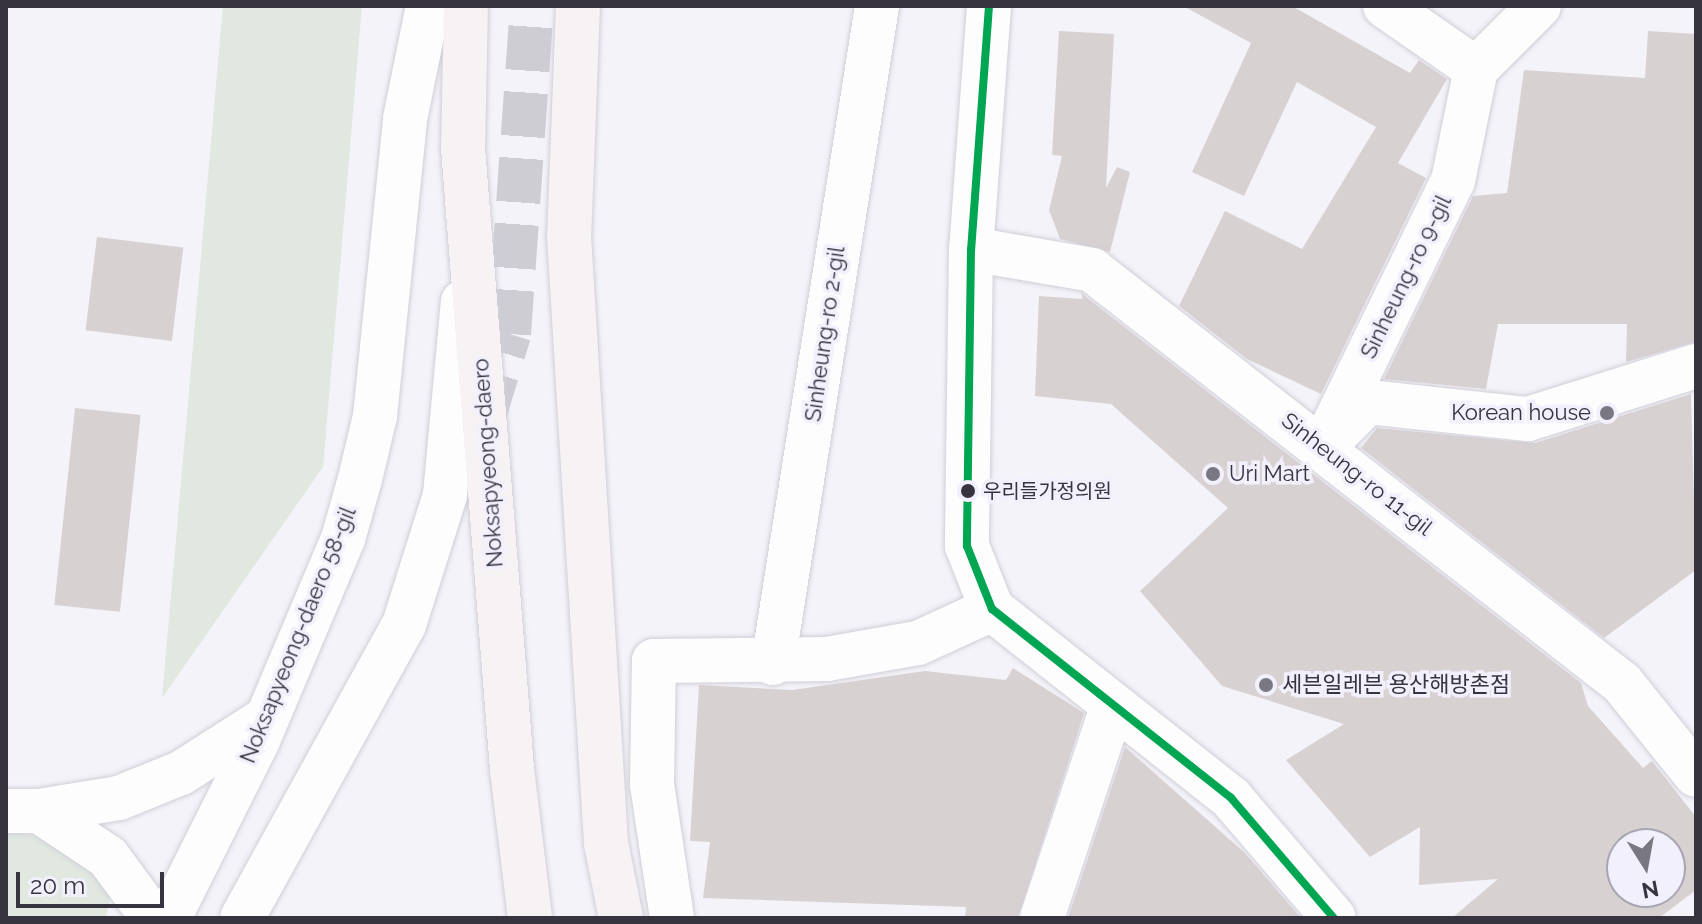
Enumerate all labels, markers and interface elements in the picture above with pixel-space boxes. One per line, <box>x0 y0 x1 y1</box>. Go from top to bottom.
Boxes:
street label: Sinheung-ro 9-gil <box>1355 191 1457 363</box>
street label: Sinheung-ro 2-gil <box>800 245 850 423</box>
street label: Noksapyeong-daero <box>468 358 508 568</box>
place label: Korean house <box>1451 400 1591 426</box>
marker: Korean house <box>1598 404 1616 422</box>
street label: Sinheung-ro 11-gil <box>1276 407 1438 541</box>
place label: Uri Mart <box>1229 461 1310 487</box>
marker: Uri Mart <box>1204 465 1222 483</box>
place label: 우리들가정의원 <box>983 479 1112 503</box>
marker: 우리들가정의원 <box>960 483 976 499</box>
street label: Noksapyeong-daero 58-gil <box>234 503 362 767</box>
place label: 세븐일레븐 용산해방촌점 <box>1282 672 1510 698</box>
marker: 세븐일레븐 용산해방촌점 <box>1257 676 1275 694</box>
north arrow <box>1606 828 1686 908</box>
scale bar <box>20 856 168 906</box>
text: 20 m <box>30 871 85 900</box>
text: N <box>1639 875 1661 904</box>

